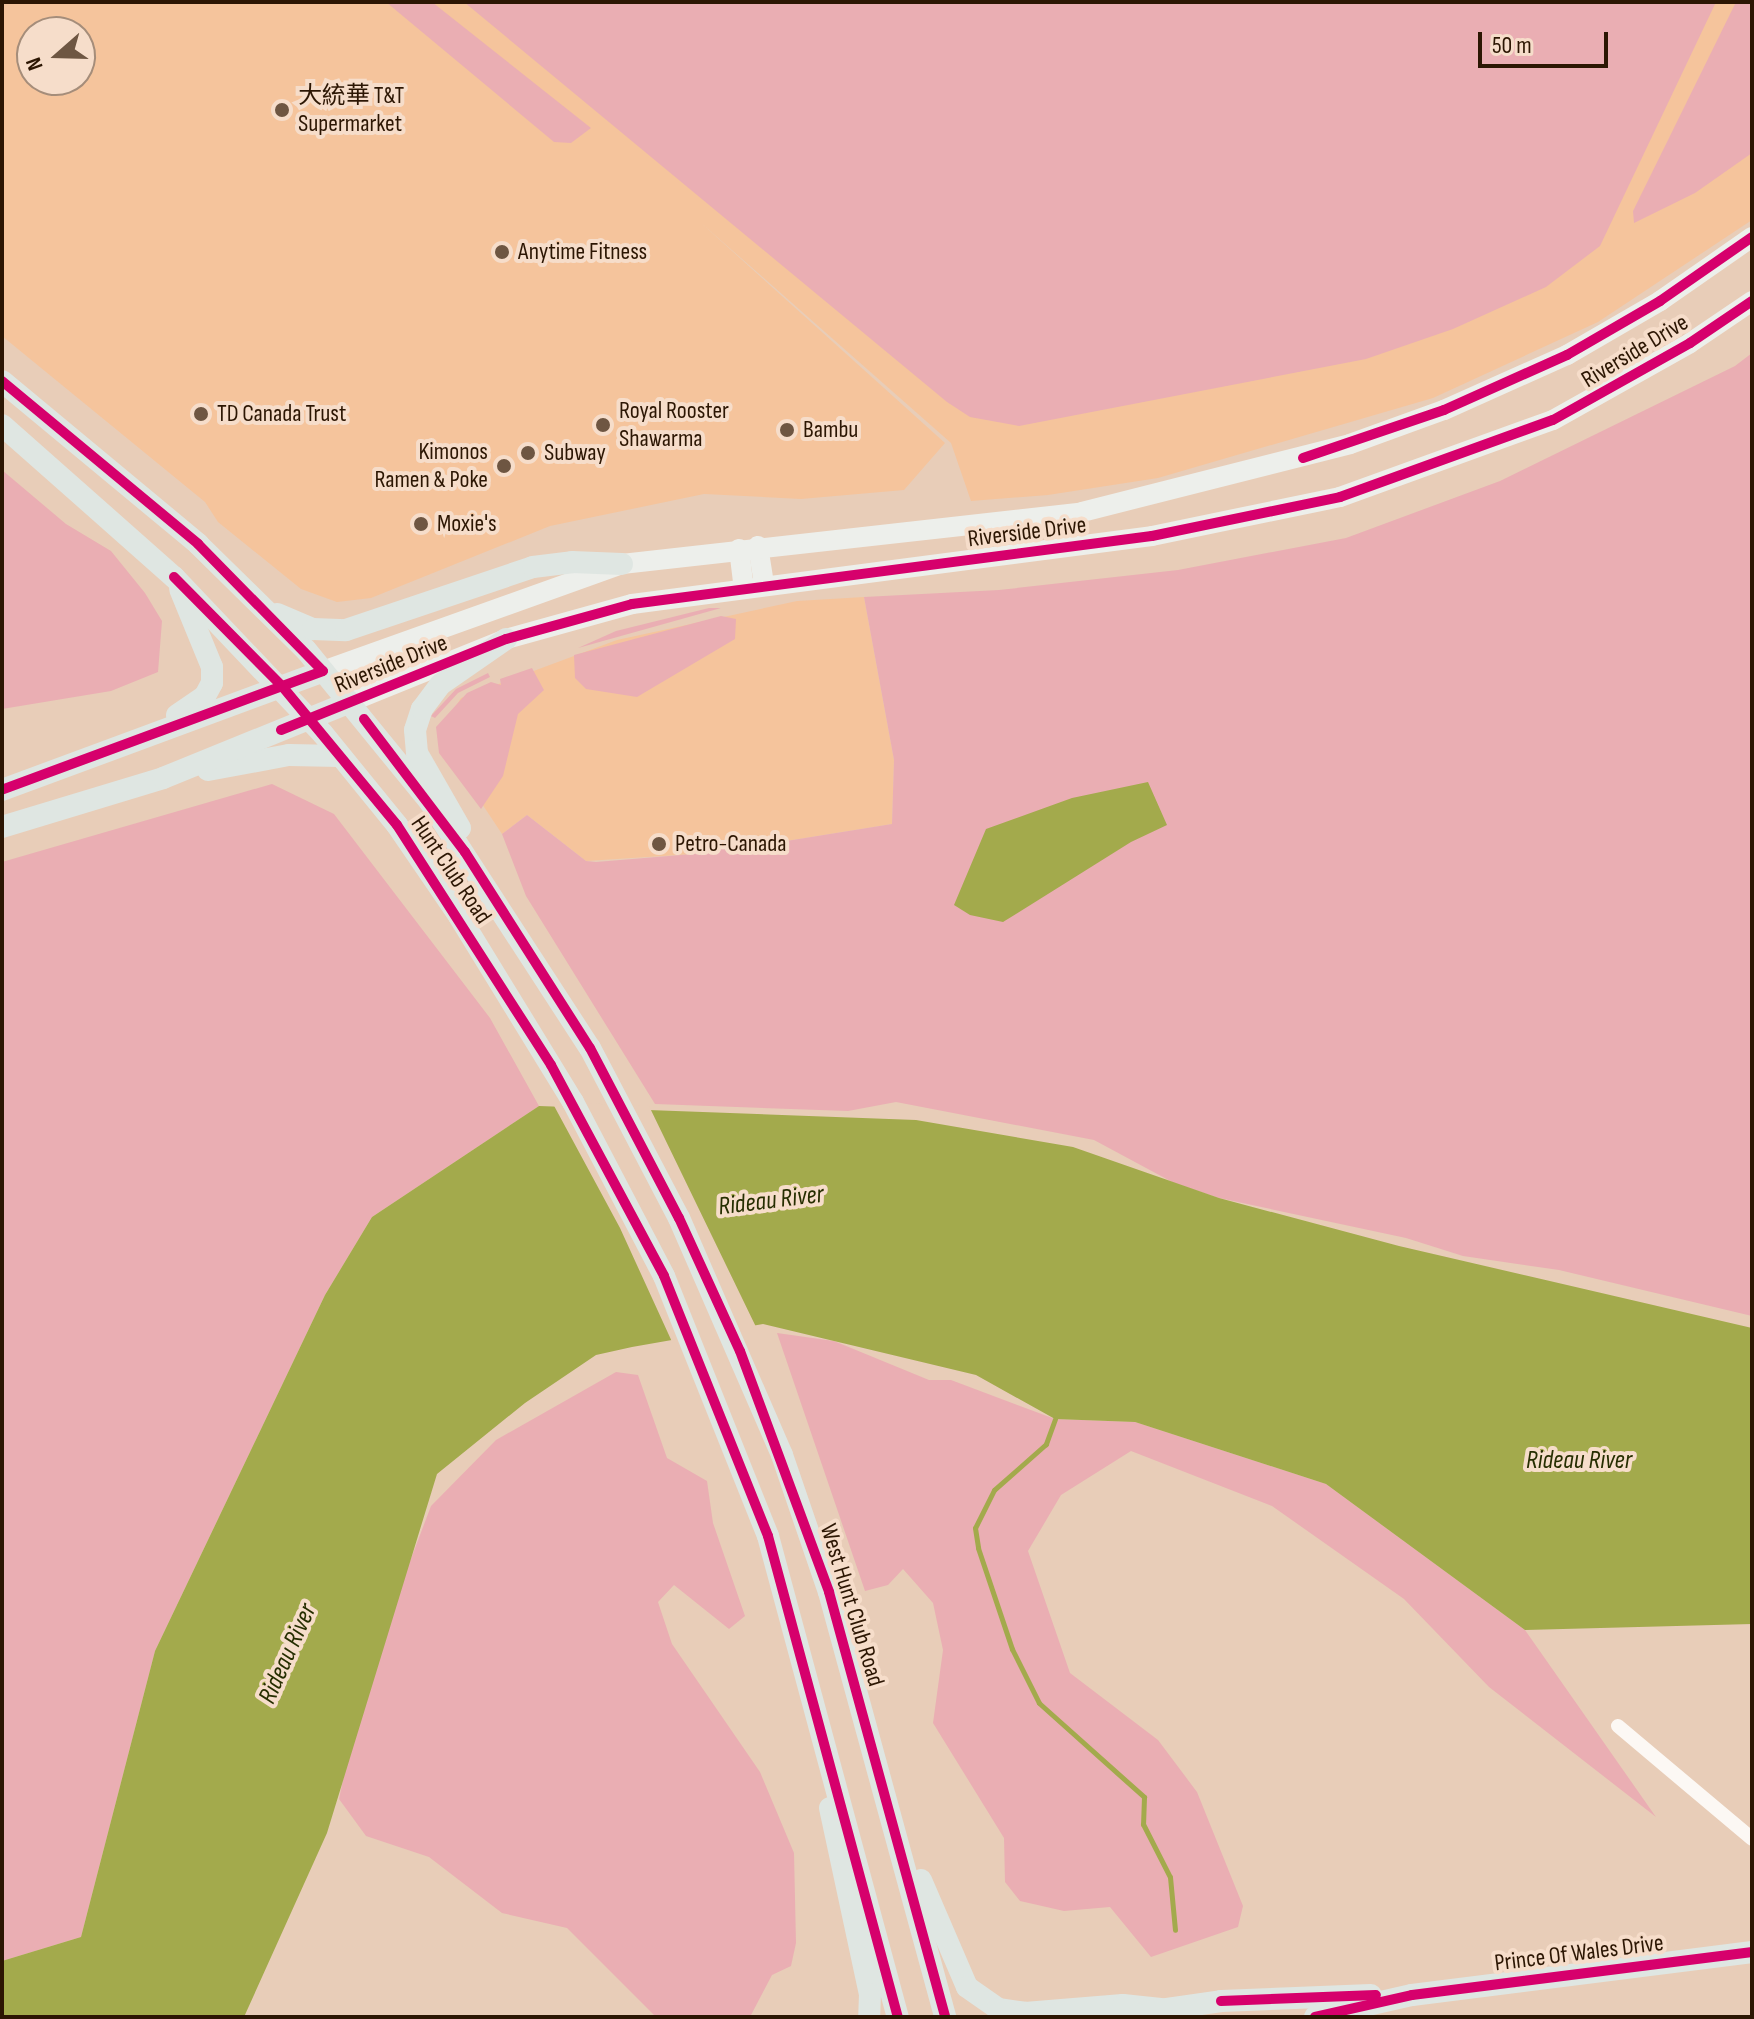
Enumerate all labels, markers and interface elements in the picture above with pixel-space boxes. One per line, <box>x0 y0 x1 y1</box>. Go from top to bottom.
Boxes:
north arrow <box>16 16 96 96</box>
scale bar <box>1482 16 1612 66</box>
text: 50 m <box>1492 31 1532 60</box>
text: N <box>20 54 50 74</box>
place label: 大統華 T&T Supermarket <box>298 82 404 138</box>
marker: 大統華 T&T Supermarket <box>273 101 291 119</box>
place label: Anytime Fitness <box>518 238 647 266</box>
marker: Anytime Fitness <box>493 243 511 261</box>
street label: Riverside Drive <box>1576 308 1694 394</box>
place label: Royal Rooster Shawarma <box>619 397 729 453</box>
place label: TD Canada Trust <box>217 400 346 428</box>
marker: TD Canada Trust <box>192 405 210 423</box>
marker: Royal Rooster Shawarma <box>594 416 612 434</box>
place label: Bambu <box>803 416 858 444</box>
marker: Bambu <box>778 421 796 439</box>
place label: Kimonos Ramen & Poke <box>374 438 488 494</box>
place label: Subway <box>544 439 606 467</box>
marker: Subway <box>519 444 537 462</box>
marker: Kimonos Ramen & Poke <box>495 457 513 475</box>
place label: Moxie's <box>437 510 497 538</box>
street label: Riverside Drive <box>966 510 1088 554</box>
marker: Moxie's <box>412 515 430 533</box>
street label: Riverside Drive <box>330 628 452 700</box>
street label: Hunt Club Road <box>404 811 498 929</box>
place label: Petro-Canada <box>675 830 787 858</box>
marker: Petro-Canada <box>650 835 668 853</box>
water label: Rideau River <box>716 1179 826 1223</box>
water label: Rideau River <box>1526 1445 1632 1477</box>
street label: West Hunt Club Road <box>814 1520 890 1690</box>
water label: Rideau River <box>252 1599 324 1709</box>
street label: Prince Of Wales Drive <box>1493 1928 1665 1978</box>

